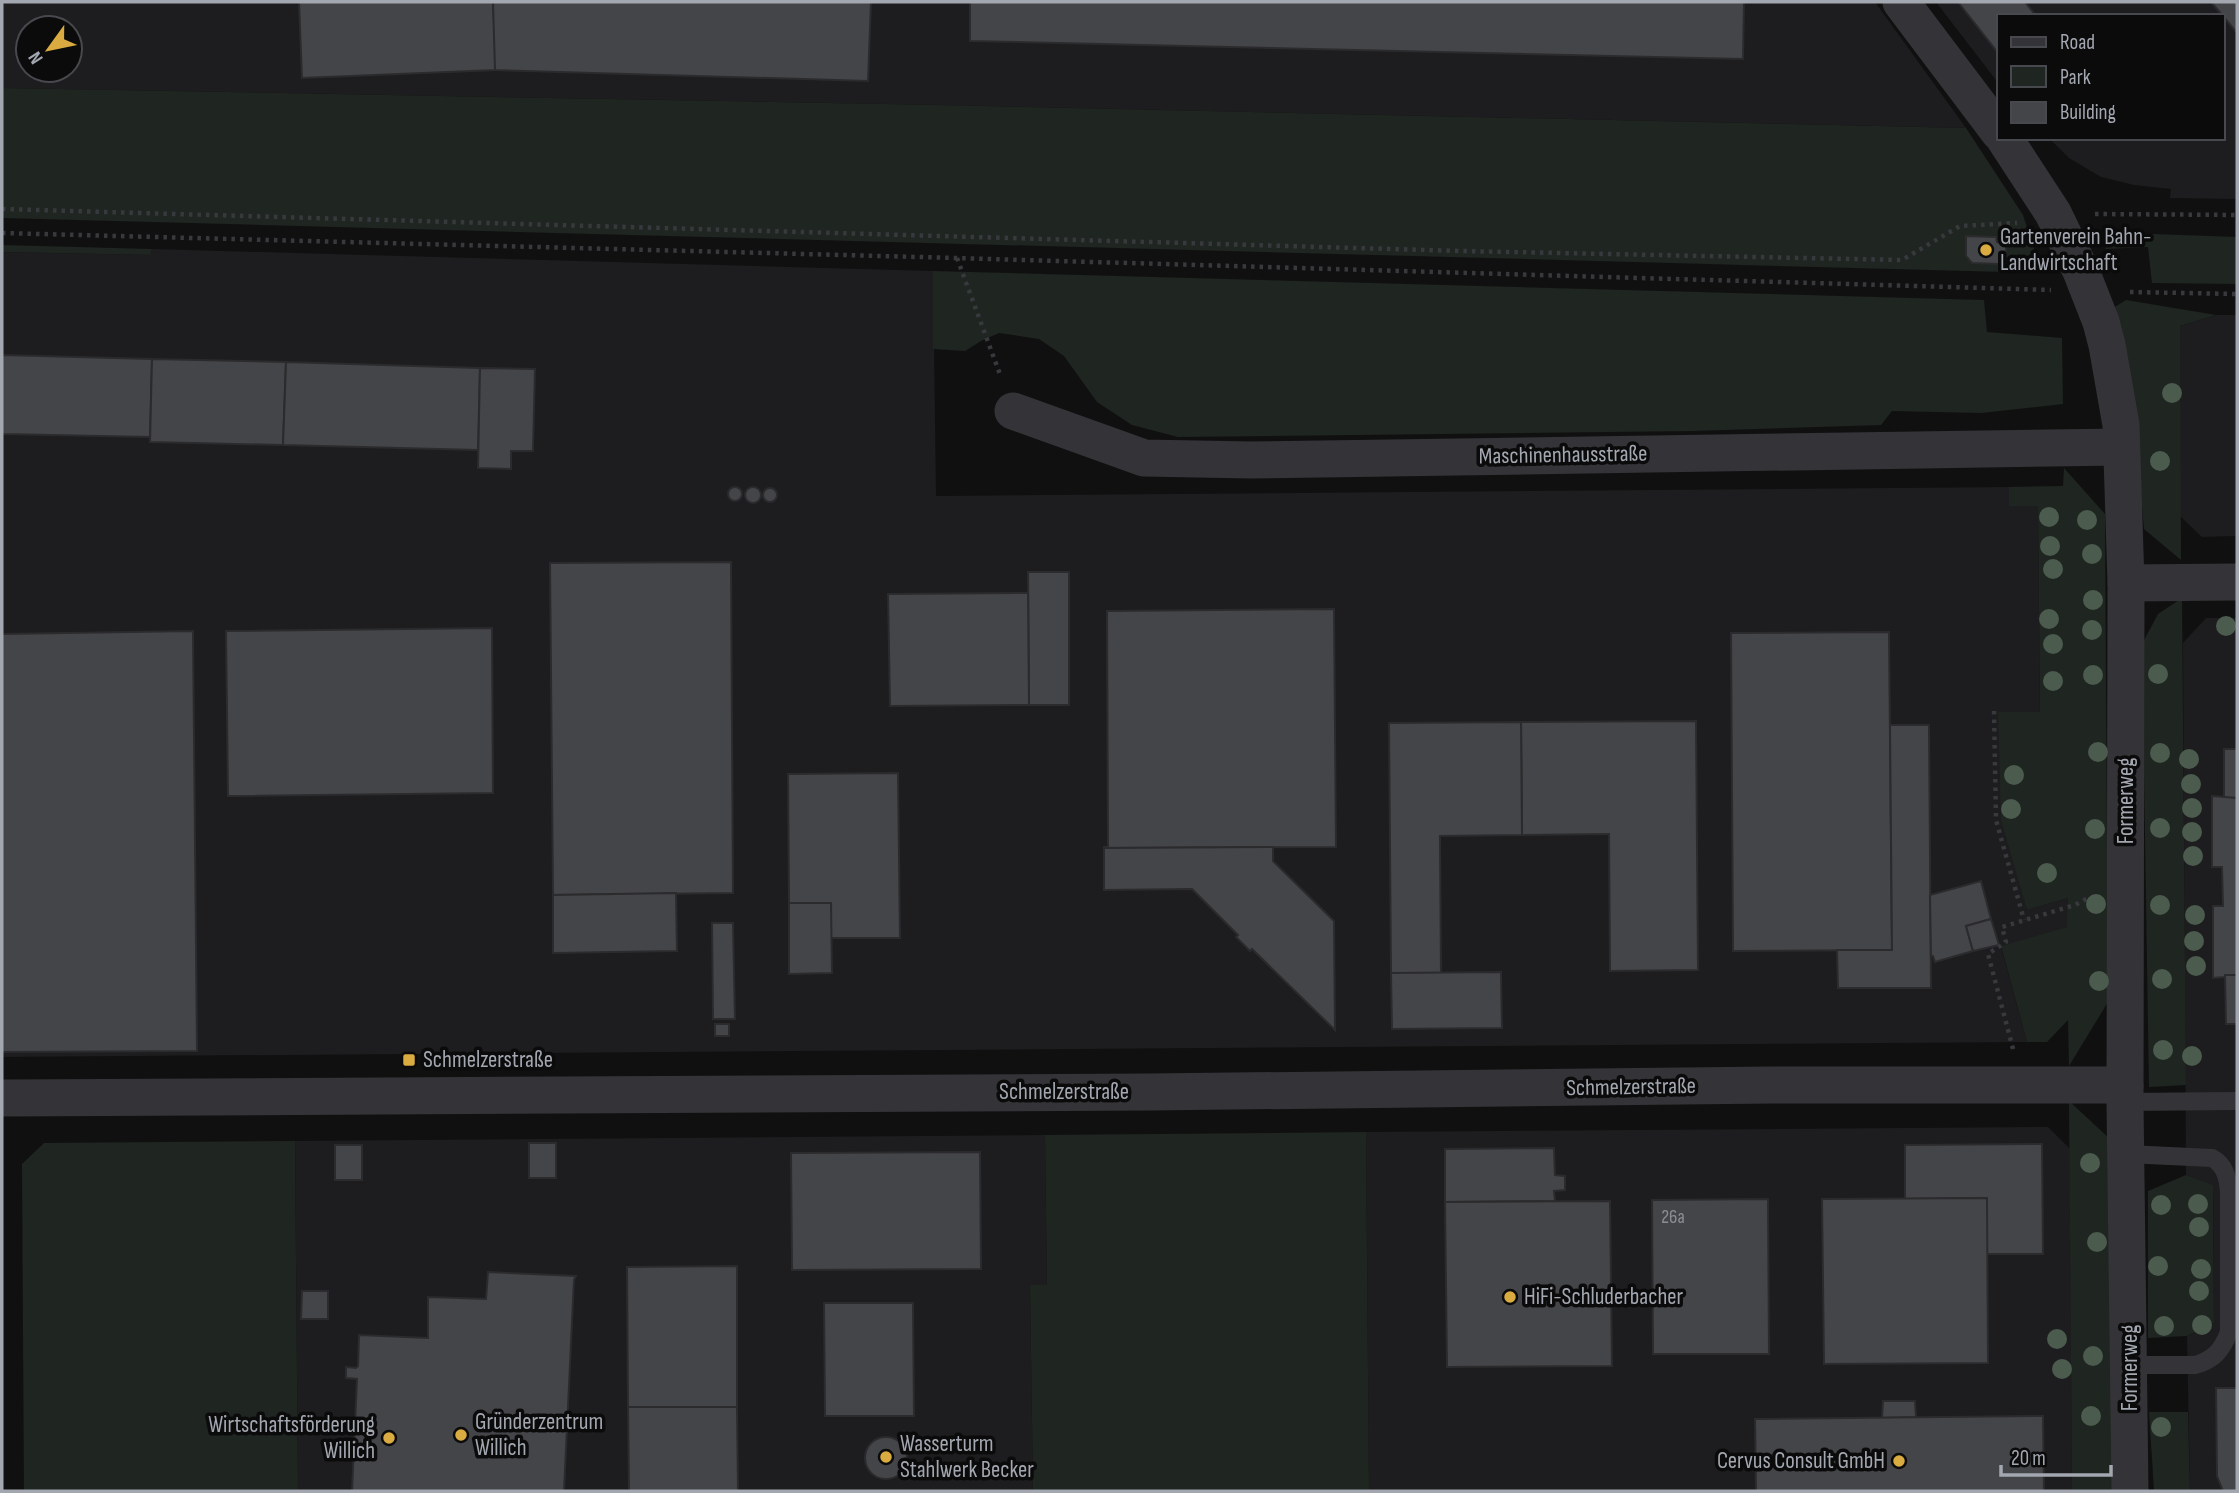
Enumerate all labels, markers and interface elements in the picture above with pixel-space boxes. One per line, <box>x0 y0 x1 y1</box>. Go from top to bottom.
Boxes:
north arrow <box>14 14 84 84</box>
legend <box>1997 14 2225 140</box>
text: Road <box>2060 30 2095 55</box>
text: N <box>24 47 48 68</box>
text: Park <box>2060 65 2091 90</box>
text: Building <box>2060 100 2116 125</box>
place label: Gartenverein Bahn- Landwirtschaft <box>2000 223 2151 277</box>
marker: Gartenverein Bahn- Landwirtschaft <box>1978 242 1994 258</box>
street label: Maschinenhausstraße <box>1478 440 1648 470</box>
street label: Formerweg <box>2112 758 2140 844</box>
place label: Schmelzerstraße <box>423 1046 553 1074</box>
marker: Schmelzerstraße <box>401 1052 417 1068</box>
street label: Schmelzerstraße <box>1566 1072 1696 1102</box>
street label: Schmelzerstraße <box>999 1078 1129 1106</box>
house number: 26a <box>1661 1206 1685 1229</box>
place label: HiFi-Schluderbacher <box>1524 1283 1683 1311</box>
marker: HiFi-Schluderbacher <box>1502 1289 1518 1305</box>
street label: Formerweg <box>2116 1325 2144 1411</box>
place label: Gründerzentrum Willich <box>475 1408 603 1462</box>
place label: Wirtschaftsförderung Willich <box>208 1411 375 1465</box>
marker: Gründerzentrum Willich <box>453 1427 469 1443</box>
marker: Wirtschaftsförderung Willich <box>381 1430 397 1446</box>
place label: Wasserturm Stahlwerk Becker <box>900 1430 1034 1484</box>
scale bar <box>2001 1434 2111 1478</box>
text: 20 m <box>2011 1446 2046 1471</box>
place label: Cervus Consult GmbH <box>1717 1447 1885 1475</box>
marker: Wasserturm Stahlwerk Becker <box>878 1449 894 1465</box>
marker: Cervus Consult GmbH <box>1891 1453 1907 1469</box>

